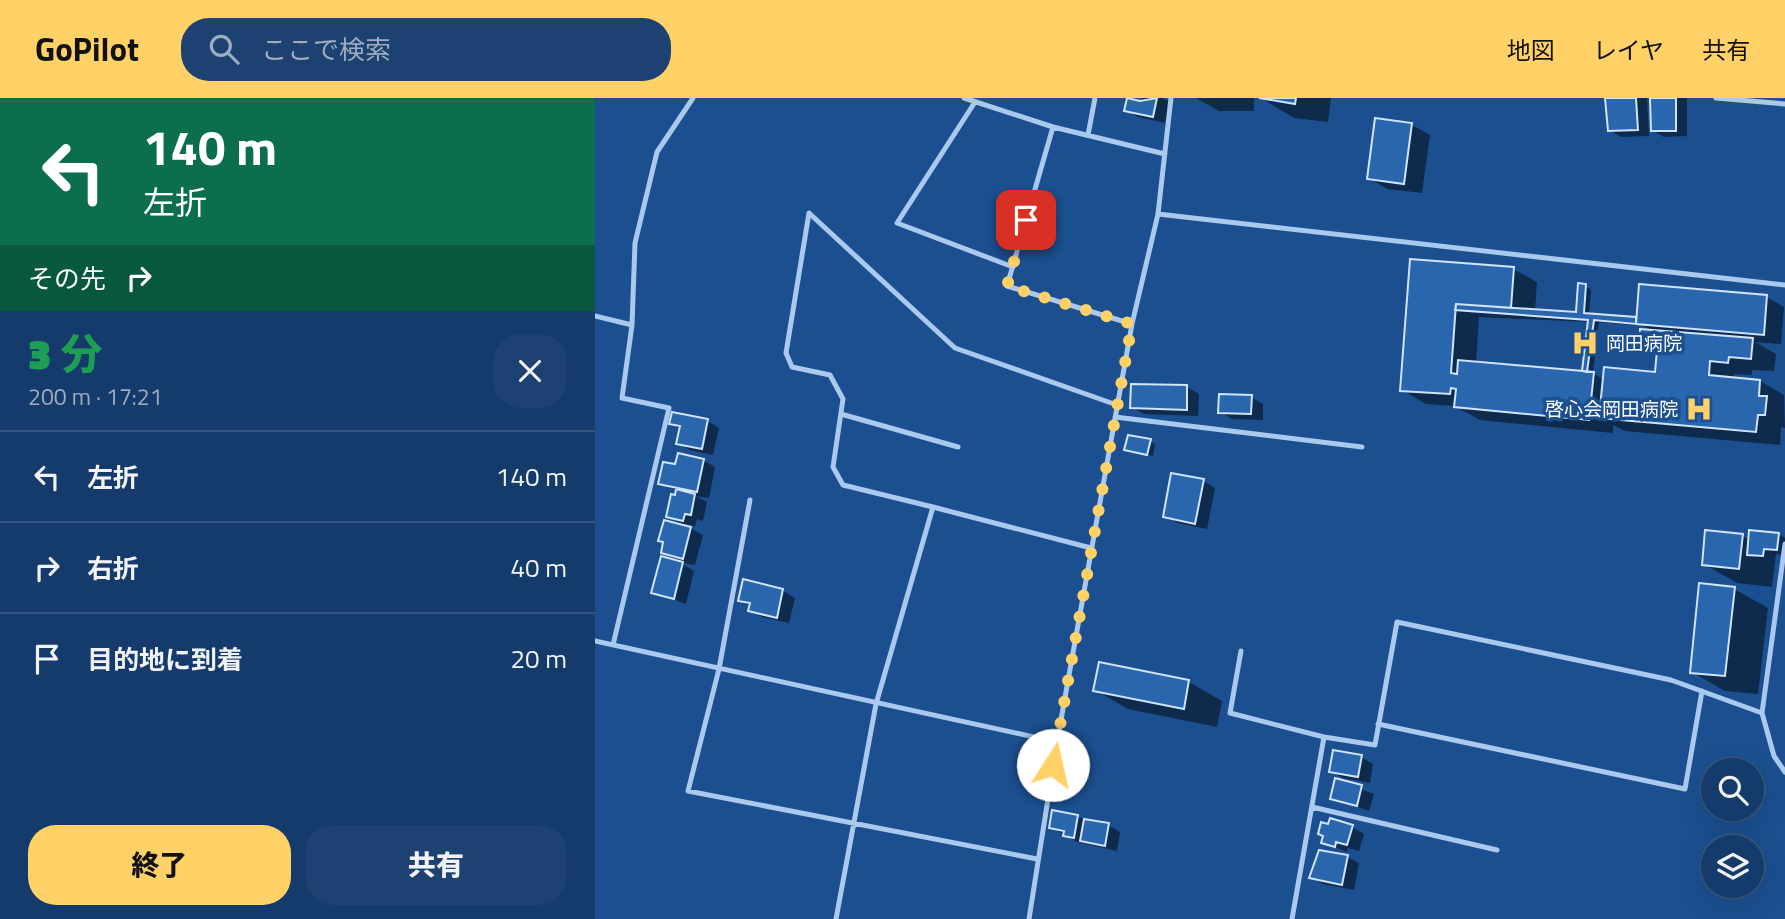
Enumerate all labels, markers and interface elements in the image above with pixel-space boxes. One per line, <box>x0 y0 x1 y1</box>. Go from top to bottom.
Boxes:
search box <box>181 18 671 81</box>
text: GoPilot <box>35 24 139 74</box>
icon: search <box>205 30 243 68</box>
text: ここで検索 <box>261 30 391 69</box>
text: 地図 <box>1507 32 1555 68</box>
text: レイヤ <box>1593 32 1664 68</box>
text: 共有 <box>1702 32 1750 68</box>
text: 140 m <box>143 109 277 184</box>
icon: left <box>28 126 119 217</box>
text: 左折 <box>143 178 207 226</box>
pin <box>996 190 1056 250</box>
icon: arrive <box>1007 201 1045 239</box>
text: その先 <box>28 259 106 298</box>
icon: right <box>120 259 158 297</box>
text: 3 分 <box>28 321 102 385</box>
hospital icon: 岡田病院 <box>1570 328 1600 358</box>
place label: 岡田病院 <box>1606 328 1682 357</box>
button: close <box>493 334 567 408</box>
text: 200 m · 17:21 <box>28 379 163 414</box>
place label: 啓心会岡田病院 <box>1545 394 1678 423</box>
hospital icon: 啓心会岡田病院 <box>1684 394 1714 424</box>
text: 140 m <box>496 457 567 496</box>
icon: left <box>28 458 66 496</box>
text: 左折 <box>87 458 139 497</box>
text: 40 m <box>510 548 567 587</box>
icon: right <box>28 549 66 587</box>
text: 右折 <box>87 549 139 588</box>
text: 20 m <box>510 639 567 678</box>
icon: arrive <box>28 640 66 678</box>
text: 目的地に到着 <box>87 640 243 679</box>
position arrow <box>1016 728 1090 802</box>
map controls <box>1701 758 1764 898</box>
button: search <box>1701 758 1764 821</box>
button: 終了 <box>28 825 291 905</box>
button: 共有 <box>305 825 567 905</box>
button: layers <box>1701 835 1764 898</box>

